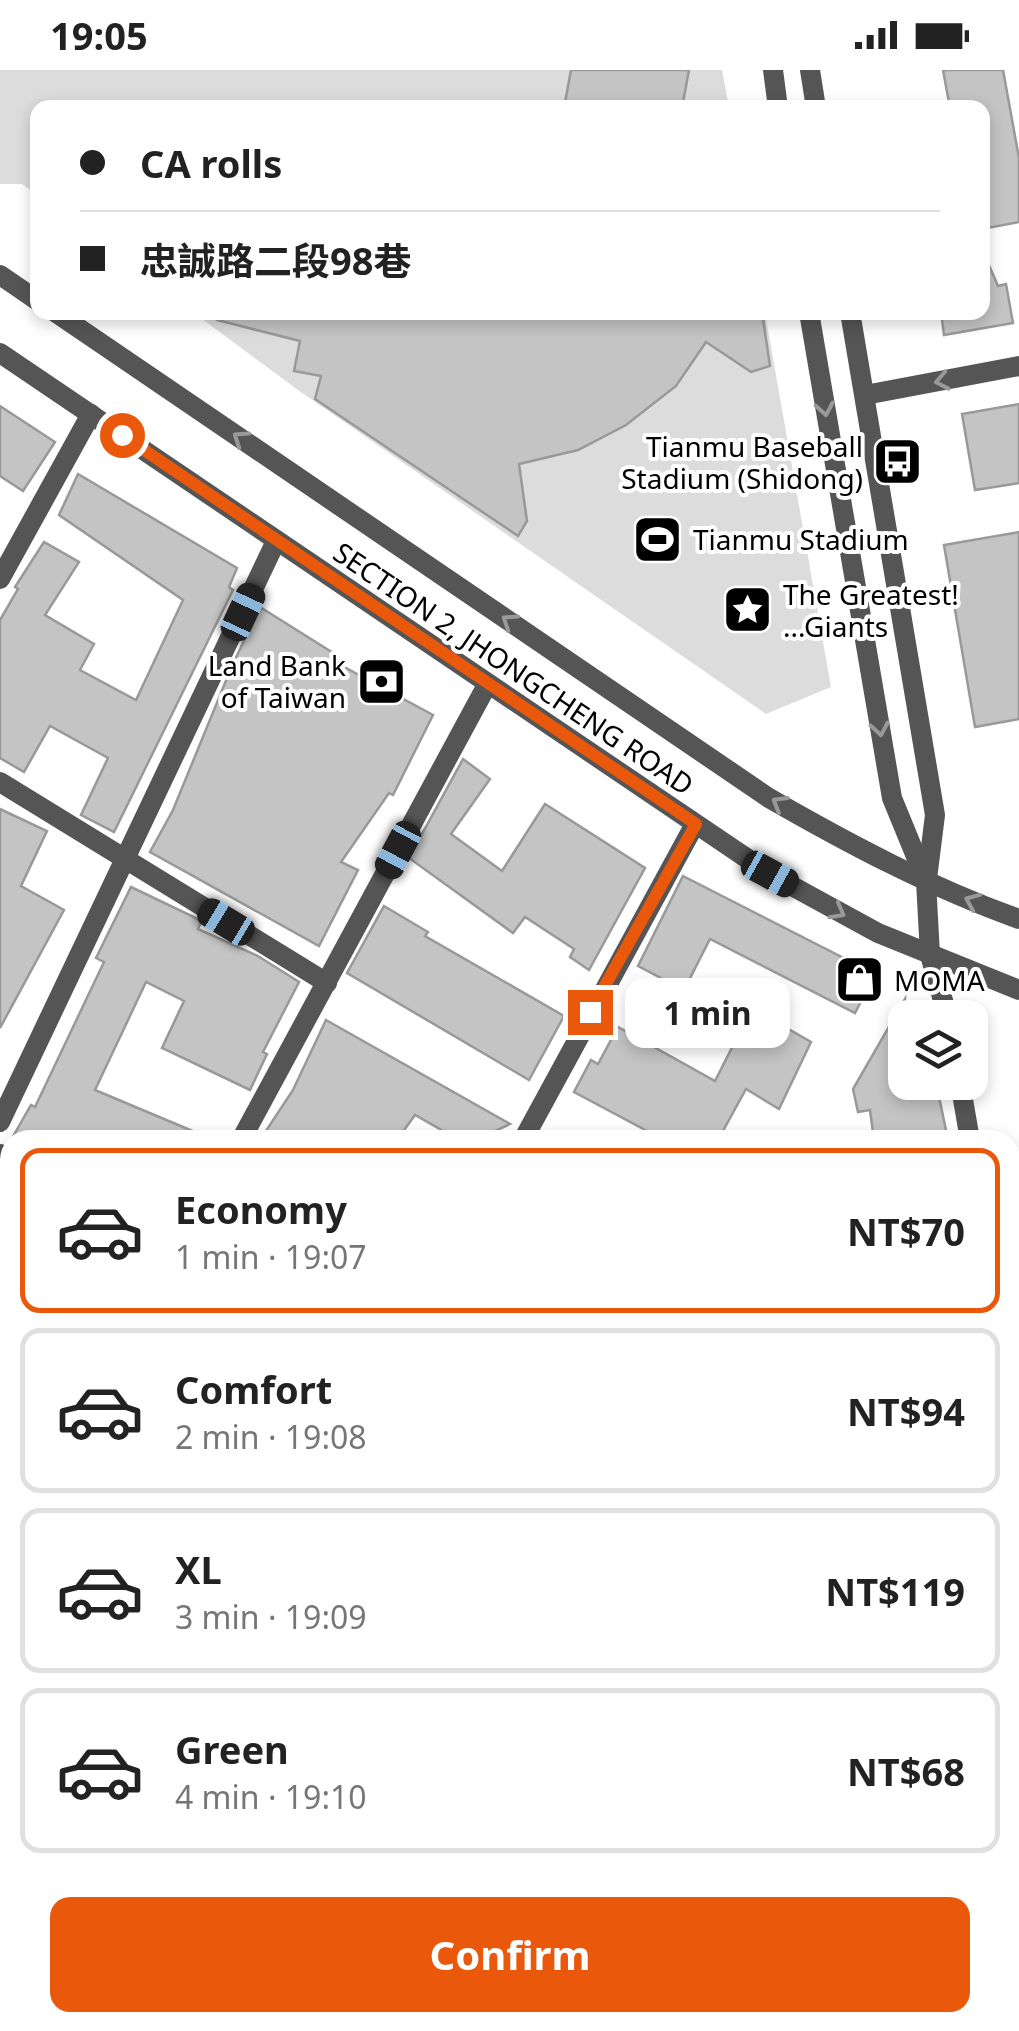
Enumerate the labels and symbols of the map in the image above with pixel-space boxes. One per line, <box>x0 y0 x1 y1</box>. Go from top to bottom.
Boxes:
one-way arrow <box>934 369 951 390</box>
one-way arrow <box>814 400 835 417</box>
route start <box>100 413 145 458</box>
place label: Tianmu Baseball Stadium (Shidong) <box>621 427 863 497</box>
one-way arrow <box>233 432 251 451</box>
bus stop icon: Tianmu Baseball Stadium (Shidong) <box>872 436 924 488</box>
sports icon: Tianmu Stadium <box>632 513 684 565</box>
place label: Tianmu Stadium <box>693 520 909 558</box>
street label: SECTION 2, JHONGCHENG ROAD <box>326 533 702 803</box>
place label: The Greatest! ...Giants <box>783 575 959 645</box>
car <box>217 578 269 646</box>
place icon: The Greatest! ...Giants <box>722 584 774 636</box>
one-way arrow <box>502 615 521 633</box>
place label: Land Bank of Taiwan <box>208 646 346 716</box>
bank icon: Land Bank of Taiwan <box>355 655 407 707</box>
one-way arrow <box>869 721 890 737</box>
one-way arrow <box>771 796 789 815</box>
car <box>371 816 425 884</box>
car <box>736 846 804 902</box>
one-way arrow <box>965 893 983 913</box>
car <box>193 894 259 950</box>
one-way arrow <box>827 899 845 919</box>
shop icon: MOMA <box>833 954 885 1006</box>
place label: MOMA <box>894 961 985 999</box>
callout: 1 min <box>625 977 790 1047</box>
route end <box>568 990 613 1035</box>

